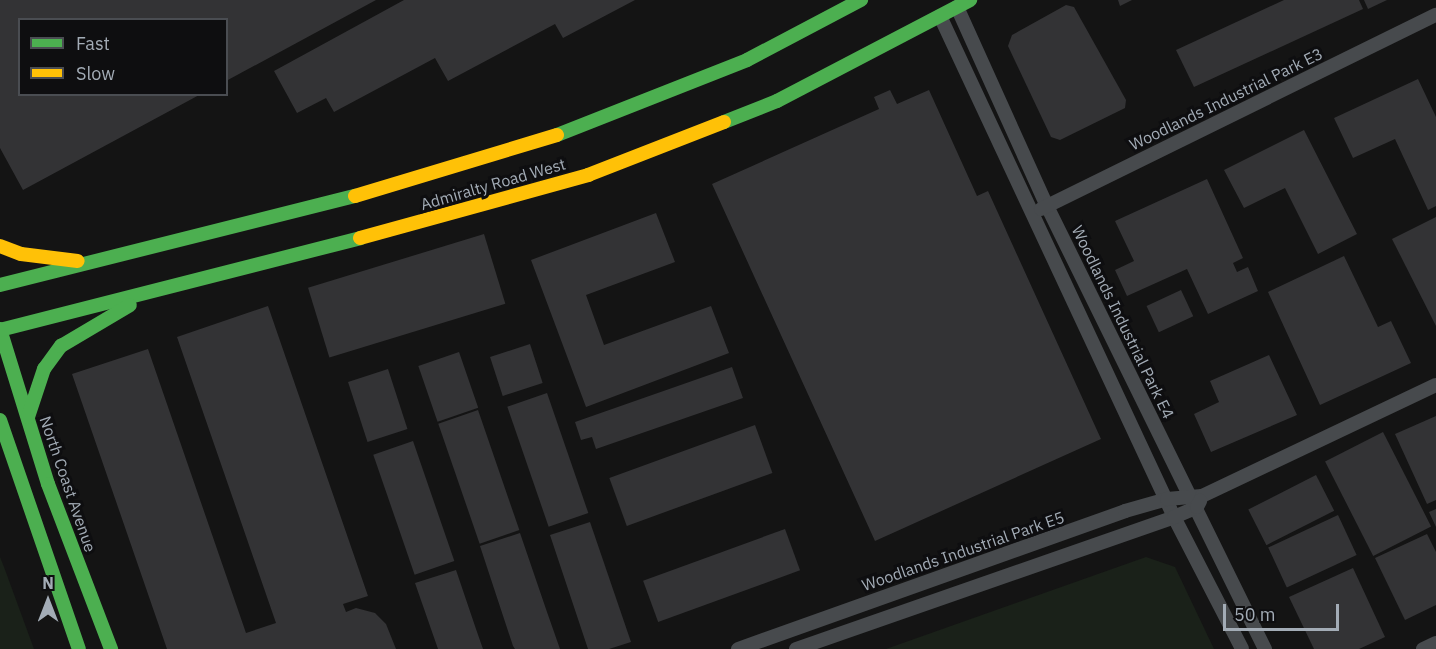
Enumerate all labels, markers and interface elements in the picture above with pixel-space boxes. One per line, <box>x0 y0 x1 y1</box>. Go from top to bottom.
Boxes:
legend <box>18 18 228 96</box>
text: Fast <box>76 32 110 55</box>
street label: Woodlands Industrial Park E3 <box>1126 44 1326 154</box>
text: Slow <box>76 62 115 85</box>
street label: Admiralty Road West <box>418 154 568 214</box>
street label: Woodlands Industrial Park E4 <box>1068 222 1178 422</box>
street label: North Coast Avenue <box>36 413 100 555</box>
street label: Woodlands Industrial Park E5 <box>859 507 1067 595</box>
north arrow <box>18 571 78 631</box>
text: N <box>42 573 54 593</box>
scale bar <box>1226 592 1342 630</box>
text: 50 m <box>1234 603 1276 626</box>

